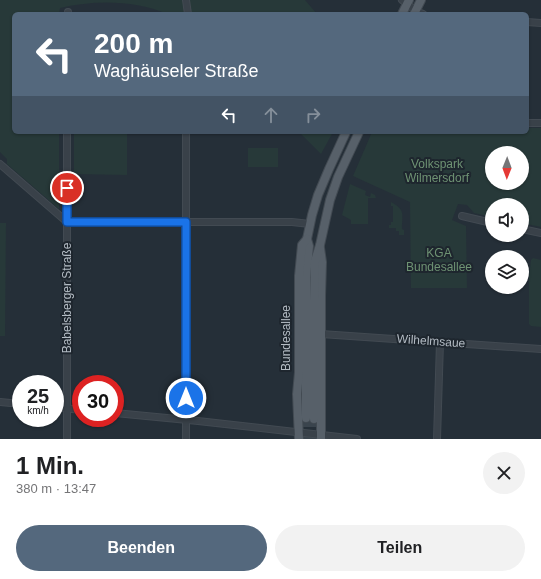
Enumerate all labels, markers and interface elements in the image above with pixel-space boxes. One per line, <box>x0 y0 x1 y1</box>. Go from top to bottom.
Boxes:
icon: left <box>28 28 80 80</box>
text: 200 m <box>94 28 173 59</box>
text: Waghäuseler Straße <box>94 61 258 81</box>
icon: left <box>218 104 240 126</box>
icon: ahead <box>260 104 282 126</box>
icon: right <box>302 104 324 126</box>
north arrow <box>485 146 529 190</box>
map controls <box>485 146 529 294</box>
park label: Volkspark Wilmersdorf <box>405 157 470 185</box>
pin <box>50 171 84 205</box>
icon: arrive <box>56 177 78 199</box>
button: sound <box>485 198 529 242</box>
street label: Babelsberger Straße <box>60 242 74 353</box>
park label: KGA Bundesallee <box>406 246 472 274</box>
button: layers <box>485 250 529 294</box>
street label: Bundesallee <box>279 305 293 371</box>
street label: Wilhelmsaue <box>396 332 466 350</box>
speed limit sign: 30 <box>72 375 124 427</box>
position arrow <box>165 377 207 419</box>
text: 25 <box>27 385 49 407</box>
text: km/h <box>27 405 49 416</box>
text: 1 Min. <box>16 452 84 479</box>
button: close <box>483 452 525 494</box>
text: 380 m · 13:47 <box>16 481 96 496</box>
button: Beenden <box>16 525 267 571</box>
button: Teilen <box>275 525 525 571</box>

